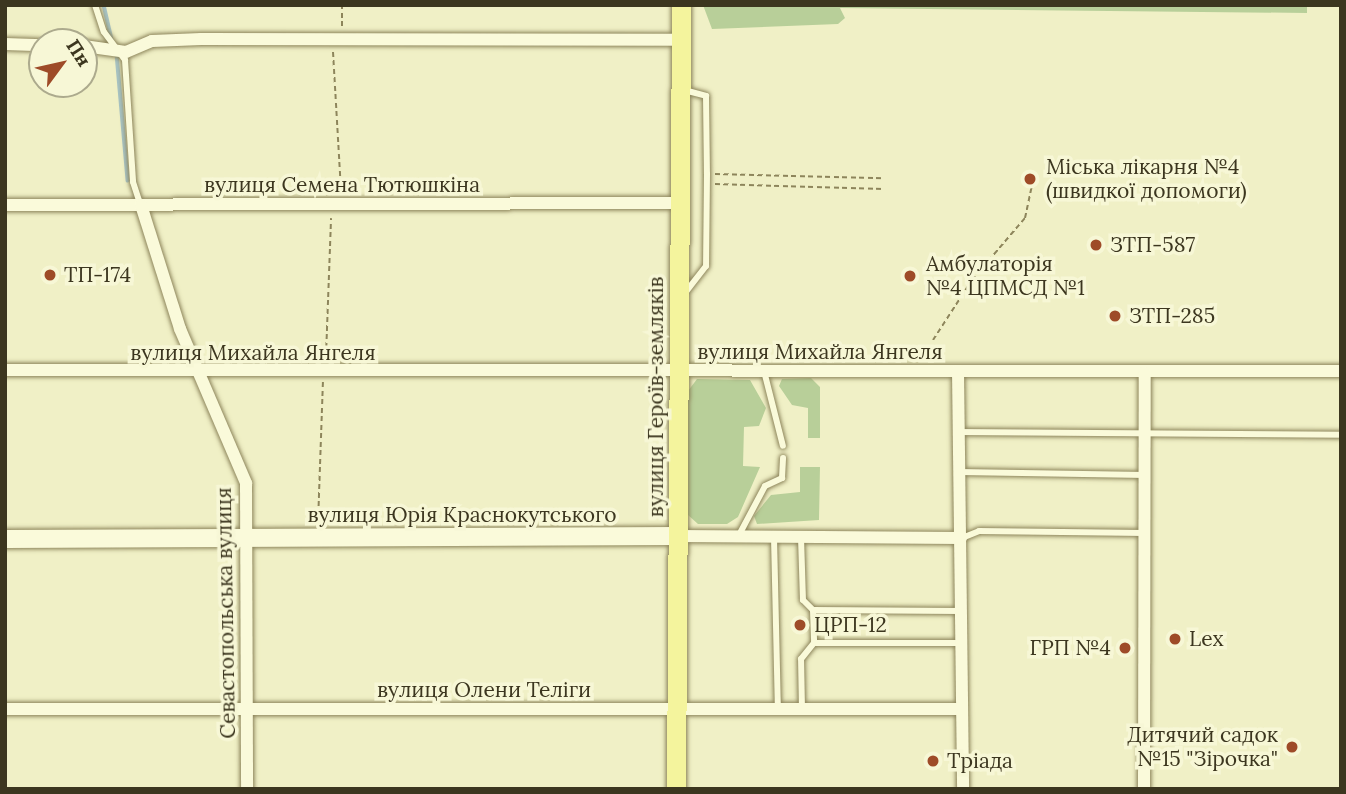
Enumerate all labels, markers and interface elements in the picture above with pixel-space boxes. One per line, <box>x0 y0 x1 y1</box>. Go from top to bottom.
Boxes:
north arrow <box>28 28 98 98</box>
text: Пн <box>61 35 96 71</box>
place label: Міська лікарня №4 (швидкої допомоги) <box>1046 154 1247 204</box>
marker: Міська лікарня №4 (швидкої допомоги) <box>1020 169 1040 189</box>
street label: вулиця Семена Тютюшкіна <box>204 172 480 198</box>
place label: ЗТП-587 <box>1110 232 1195 258</box>
marker: ЗТП-587 <box>1088 237 1104 253</box>
place label: Амбулаторія №4 ЦПМСД №1 <box>926 251 1085 301</box>
place label: ТП-174 <box>64 262 131 288</box>
marker: Амбулаторія №4 ЦПМСД №1 <box>900 266 920 286</box>
marker: ТП-174 <box>42 267 58 283</box>
street label: вулиця Героїв-земляків <box>643 277 669 517</box>
place label: ЗТП-285 <box>1129 303 1215 329</box>
marker: ЗТП-285 <box>1107 308 1123 324</box>
street label: вулиця Михайла Янгеля <box>697 339 943 365</box>
street label: вулиця Михайла Янгеля <box>130 340 376 366</box>
street label: Севастопольська вулиця <box>211 487 241 739</box>
street label: вулиця Юрія Краснокутського <box>307 502 617 528</box>
place label: ЦРП-12 <box>814 612 887 638</box>
marker: ЦРП-12 <box>792 617 808 633</box>
place label: Lex <box>1189 626 1224 652</box>
marker: Lex <box>1167 631 1183 647</box>
place label: ГРП №4 <box>1030 635 1111 661</box>
marker: ГРП №4 <box>1117 640 1133 656</box>
street label: вулиця Олени Теліги <box>377 677 591 703</box>
place label: Дитячий садок №15 "Зірочка" <box>1127 722 1278 772</box>
marker: Дитячий садок №15 "Зірочка" <box>1284 739 1300 755</box>
place label: Тріада <box>947 748 1013 774</box>
marker: Тріада <box>925 753 941 769</box>

